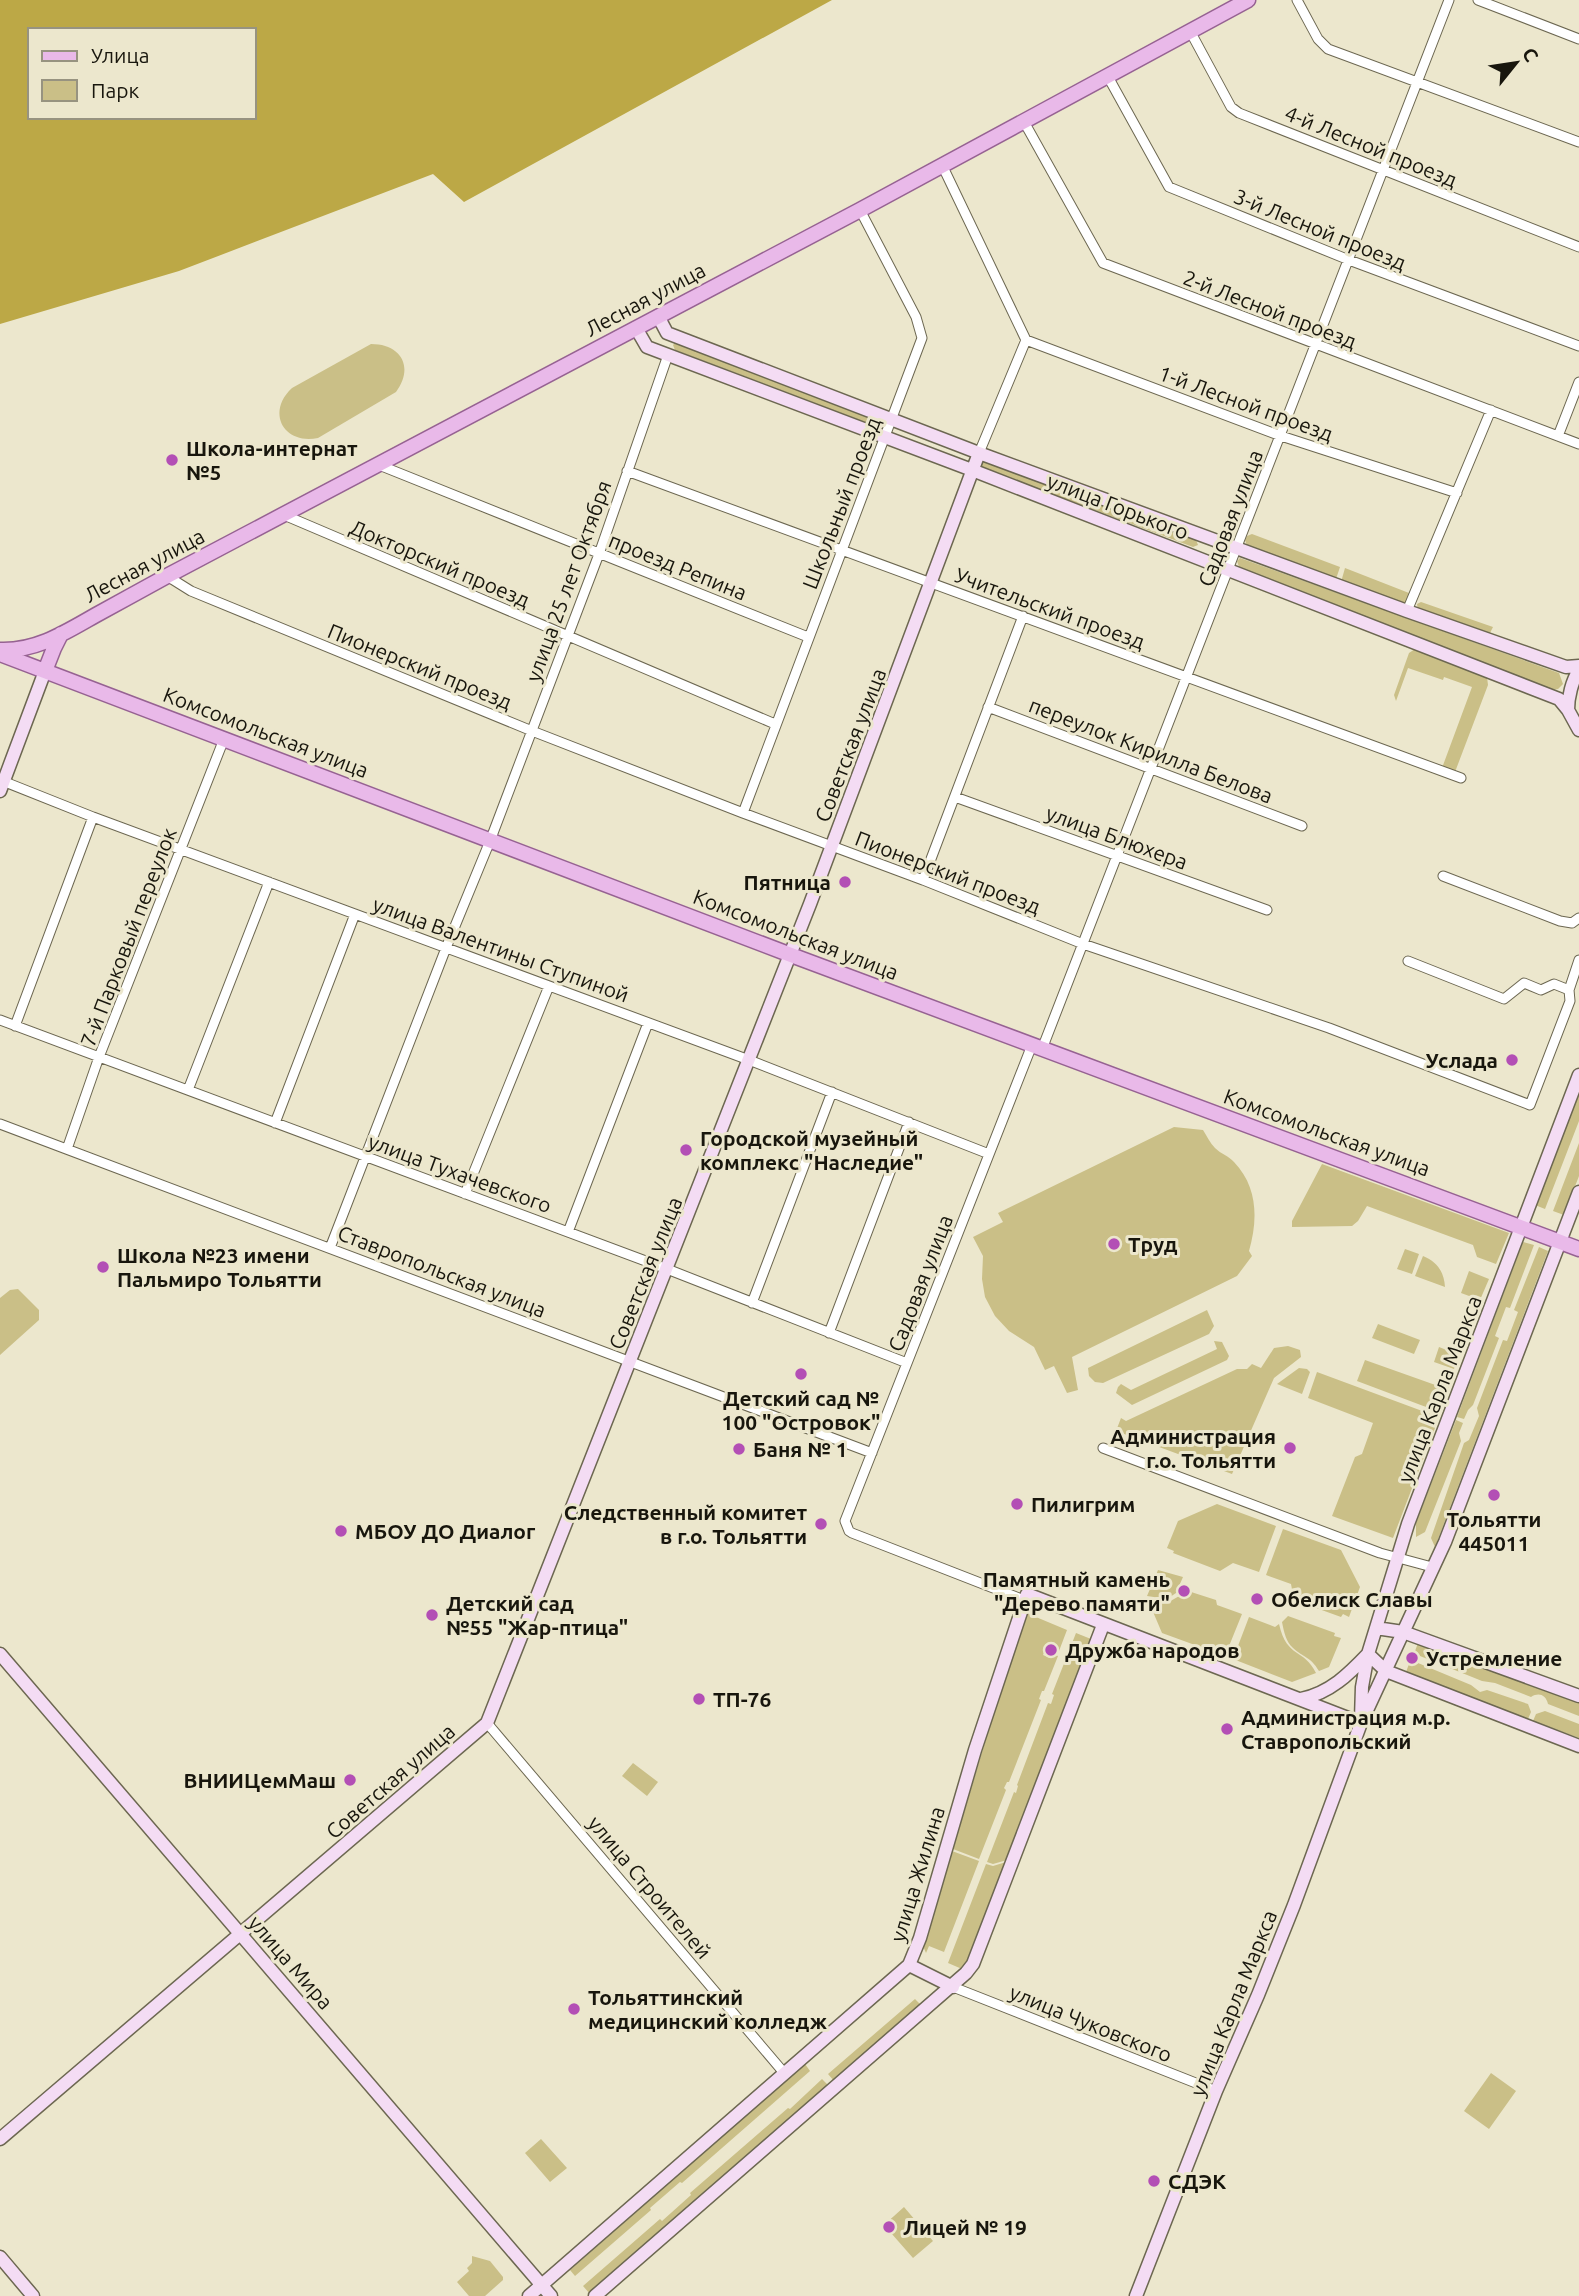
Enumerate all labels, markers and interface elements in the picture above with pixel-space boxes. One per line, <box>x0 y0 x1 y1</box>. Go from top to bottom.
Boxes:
legend <box>28 28 256 119</box>
north arrow <box>1481 28 1551 98</box>
text: Улица <box>91 43 149 67</box>
text: С <box>1518 44 1543 65</box>
text: Парк <box>91 78 140 102</box>
street label: 4-й Лесной проезд <box>1281 101 1461 191</box>
street label: 3-й Лесной проезд <box>1230 184 1410 274</box>
street label: Лесная улица <box>581 257 709 341</box>
street label: 2-й Лесной проезд <box>1180 265 1360 353</box>
street label: 1-й Лесной проезд <box>1156 360 1336 446</box>
street label: Школьный проезд <box>797 414 885 592</box>
place label: Школа-интернат №5 <box>186 436 358 484</box>
street label: Садовая улица <box>1193 446 1267 590</box>
marker: Школа-интернат №5 <box>164 452 180 468</box>
street label: улица Горького <box>1044 468 1192 544</box>
street label: улица 25 лет Октября <box>520 477 616 685</box>
street label: Докторский проезд <box>347 514 533 612</box>
street label: Лесная улица <box>80 523 208 607</box>
street label: проезд Репина <box>606 527 750 605</box>
street label: Учительский проезд <box>952 562 1148 654</box>
street label: Пионерский проезд <box>325 618 515 714</box>
street label: Советская улица <box>810 665 890 825</box>
street label: Комсомольская улица <box>160 682 372 782</box>
street label: переулок Кирилла Белова <box>1026 692 1276 808</box>
street label: улица Блюхера <box>1043 800 1191 874</box>
street label: 7-й Парковый переулок <box>75 824 181 1050</box>
street label: Пионерский проезд <box>852 826 1044 918</box>
place label: Пятница <box>744 870 831 894</box>
marker: Пятница <box>837 874 853 890</box>
street label: Комсомольская улица <box>690 884 902 984</box>
street label: улица Валентины Ступиной <box>370 891 632 1007</box>
place label: Услада <box>1426 1048 1498 1072</box>
marker: Услада <box>1504 1052 1520 1068</box>
street label: Комсомольская улица <box>1221 1083 1433 1181</box>
place label: Городской музейный комплекс "Наследие" <box>700 1126 923 1174</box>
street label: улица Тухачевского <box>365 1129 555 1217</box>
marker: Городской музейный комплекс "Наследие" <box>678 1142 694 1158</box>
street label: Советская улица <box>603 1193 687 1353</box>
street label: Садовая улица <box>883 1211 957 1355</box>
street label: Ставропольская улица <box>334 1220 550 1322</box>
place label: Труд <box>1128 1232 1178 1256</box>
marker: Труд <box>1106 1236 1122 1252</box>
place label: Школа №23 имени Пальмиро Тольятти <box>117 1243 322 1291</box>
marker: Школа №23 имени Пальмиро Тольятти <box>95 1259 111 1275</box>
street label: улица Карла Маркса <box>1392 1292 1486 1486</box>
marker: Детский сад № 100 "Островок" <box>793 1366 809 1382</box>
place label: Детский сад № 100 "Островок" <box>722 1386 880 1434</box>
place label: Администрация г.о. Тольятти <box>1110 1424 1276 1472</box>
place label: Баня № 1 <box>753 1437 848 1461</box>
marker: Администрация г.о. Тольятти <box>1282 1440 1298 1456</box>
marker: Баня № 1 <box>731 1441 747 1457</box>
marker: Тольятти 445011 <box>1486 1487 1502 1503</box>
place label: Пилигрим <box>1031 1492 1135 1516</box>
marker: Пилигрим <box>1009 1496 1025 1512</box>
place label: Следственный комитет в г.о. Тольятти <box>564 1500 807 1548</box>
place label: Тольятти 445011 <box>1447 1507 1541 1555</box>
marker: Следственный комитет в г.о. Тольятти <box>813 1516 829 1532</box>
place label: МБОУ ДО Диалог <box>355 1519 536 1543</box>
marker: МБОУ ДО Диалог <box>333 1523 349 1539</box>
place label: Памятный камень "Дерево памяти" <box>983 1567 1170 1615</box>
marker: Памятный камень "Дерево памяти" <box>1176 1583 1192 1599</box>
place label: Обелиск Славы <box>1271 1587 1433 1611</box>
place label: Детский сад №55 "Жар-птица" <box>446 1591 628 1639</box>
marker: Обелиск Славы <box>1249 1591 1265 1607</box>
marker: Детский сад №55 "Жар-птица" <box>424 1607 440 1623</box>
place label: Дружба народов <box>1065 1638 1240 1662</box>
marker: Дружба народов <box>1043 1642 1059 1658</box>
place label: Устремление <box>1426 1646 1562 1670</box>
marker: Устремление <box>1404 1650 1420 1666</box>
place label: ТП-76 <box>713 1687 771 1711</box>
marker: ТП-76 <box>691 1691 707 1707</box>
place label: Администрация м.р. Ставропольский <box>1241 1705 1450 1753</box>
street label: Советская улица <box>321 1719 459 1843</box>
marker: Администрация м.р. Ставропольский <box>1219 1721 1235 1737</box>
place label: ВНИИЦемМаш <box>184 1768 336 1792</box>
marker: ВНИИЦемМаш <box>342 1772 358 1788</box>
street label: улица Жилина <box>885 1803 949 1945</box>
street label: улица Строителей <box>583 1811 717 1963</box>
street label: улица Карла Маркса <box>1185 1907 1281 2099</box>
street label: улица Мира <box>244 1910 338 2014</box>
street label: улица Чуковского <box>1006 1979 1176 2067</box>
place label: Тольяттинский медицинский колледж <box>588 1985 828 2033</box>
marker: Тольяттинский медицинский колледж <box>566 2001 582 2017</box>
place label: СДЭК <box>1168 2169 1226 2193</box>
marker: СДЭК <box>1146 2173 1162 2189</box>
place label: Лицей № 19 <box>903 2215 1027 2239</box>
marker: Лицей № 19 <box>881 2219 897 2235</box>

